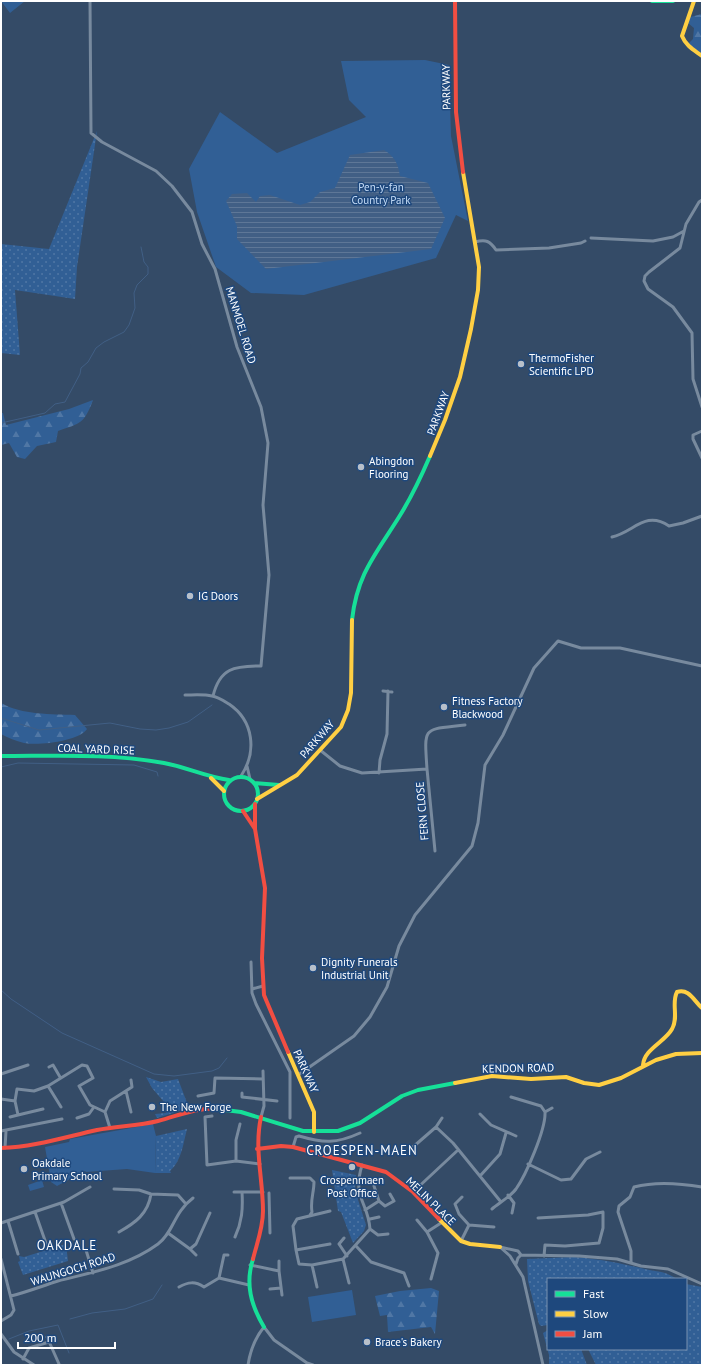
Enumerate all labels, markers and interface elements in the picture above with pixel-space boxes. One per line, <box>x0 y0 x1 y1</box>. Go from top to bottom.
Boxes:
street label: PARKWAY <box>439 63 453 110</box>
park label: Pen-y-fan Country Park <box>351 180 411 207</box>
street label: MANMOEL ROAD <box>223 285 259 365</box>
place label: ThermoFisher Scientific LPD <box>529 351 594 378</box>
marker: ThermoFisher Scientific LPD <box>516 359 526 369</box>
street label: PARKWAY <box>424 388 453 437</box>
place label: Abingdon Flooring <box>369 454 414 481</box>
marker: Abingdon Flooring <box>356 462 366 472</box>
place label: IG Doors <box>198 589 239 603</box>
marker: IG Doors <box>185 591 195 601</box>
place label: Fitness Factory Blackwood <box>452 694 524 721</box>
marker: Fitness Factory Blackwood <box>439 702 449 712</box>
street label: PARKWAY <box>297 716 338 761</box>
street label: COAL YARD RISE <box>57 741 135 757</box>
street label: FERN CLOSE <box>412 781 432 841</box>
place label: Dignity Funerals Industrial Unit <box>321 955 398 982</box>
marker: Dignity Funerals Industrial Unit <box>308 963 318 973</box>
street label: PARKWAY <box>290 1047 322 1096</box>
street label: KENDON ROAD <box>482 1060 554 1076</box>
place label: The New Forge <box>160 1100 232 1114</box>
marker: The New Forge <box>147 1102 157 1112</box>
district label: CROESPEN-MAEN <box>306 1142 418 1159</box>
place label: Oakdale Primary School <box>32 1156 103 1183</box>
marker: Crospenmaen Post Office <box>347 1162 357 1172</box>
marker: Oakdale Primary School <box>19 1164 29 1174</box>
place label: Crospenmaen Post Office <box>320 1173 384 1200</box>
street label: MELIN PLACE <box>403 1174 459 1228</box>
district label: OAKDALE <box>37 1237 97 1254</box>
street label: WAUNGOCH ROAD <box>29 1249 117 1289</box>
legend <box>547 1278 687 1350</box>
text: Fast <box>583 1286 604 1301</box>
text: Slow <box>583 1306 608 1321</box>
scale bar <box>18 1324 115 1350</box>
text: Jam <box>582 1326 602 1341</box>
text: 200 m <box>24 1330 57 1345</box>
place label: Brace's Bakery <box>375 1335 442 1349</box>
marker: Brace's Bakery <box>362 1337 372 1347</box>

